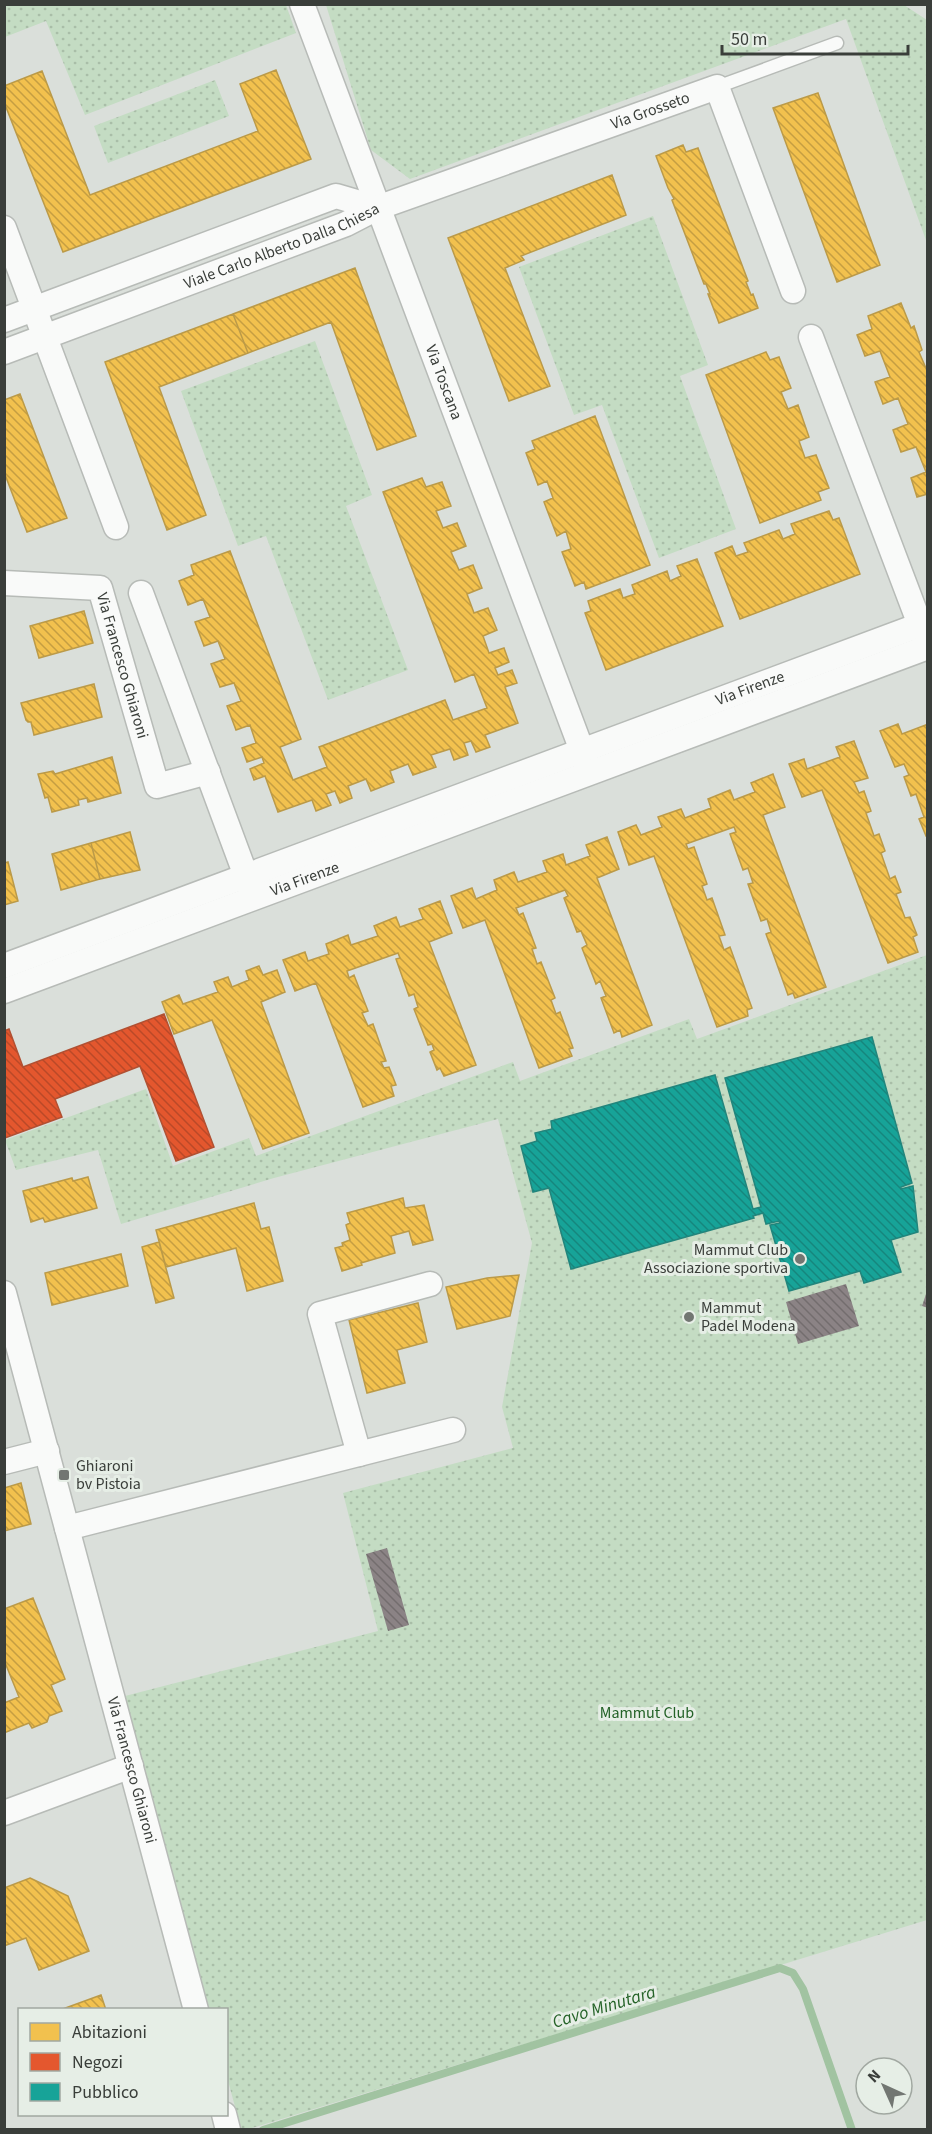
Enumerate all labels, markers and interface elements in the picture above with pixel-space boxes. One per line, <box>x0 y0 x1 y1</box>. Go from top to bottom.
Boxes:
scale bar <box>722 18 908 56</box>
text: 50 m <box>731 27 767 52</box>
street label: Via Grosseto <box>608 87 693 135</box>
street label: Viale Carlo Alberto Dalla Chiesa <box>181 198 383 295</box>
street label: Via Toscana <box>420 342 468 423</box>
street label: Via Francesco Ghiaroni <box>91 590 154 741</box>
street label: Via Firenze <box>712 665 788 711</box>
street label: Via Firenze <box>267 856 342 902</box>
place label: Mammut Club Associazione sportiva <box>644 1239 788 1279</box>
marker: Mammut Club Associazione sportiva <box>793 1252 807 1266</box>
place label: Mammut Padel Modena <box>701 1297 795 1337</box>
marker: Mammut Padel Modena <box>682 1310 696 1324</box>
place label: Ghiaroni bv Pistoia <box>76 1455 141 1495</box>
marker: Ghiaroni bv Pistoia <box>57 1468 71 1482</box>
street label: Via Francesco Ghiaroni <box>102 1694 162 1846</box>
park label: Mammut Club <box>600 1702 694 1724</box>
water label: Cavo Minutara <box>549 1979 659 2035</box>
legend <box>18 2008 228 2116</box>
text: Abitazioni <box>72 2020 147 2045</box>
text: Negozi <box>72 2050 123 2075</box>
north arrow <box>854 2056 914 2116</box>
text: N <box>863 2065 886 2088</box>
text: Pubblico <box>72 2080 139 2105</box>

